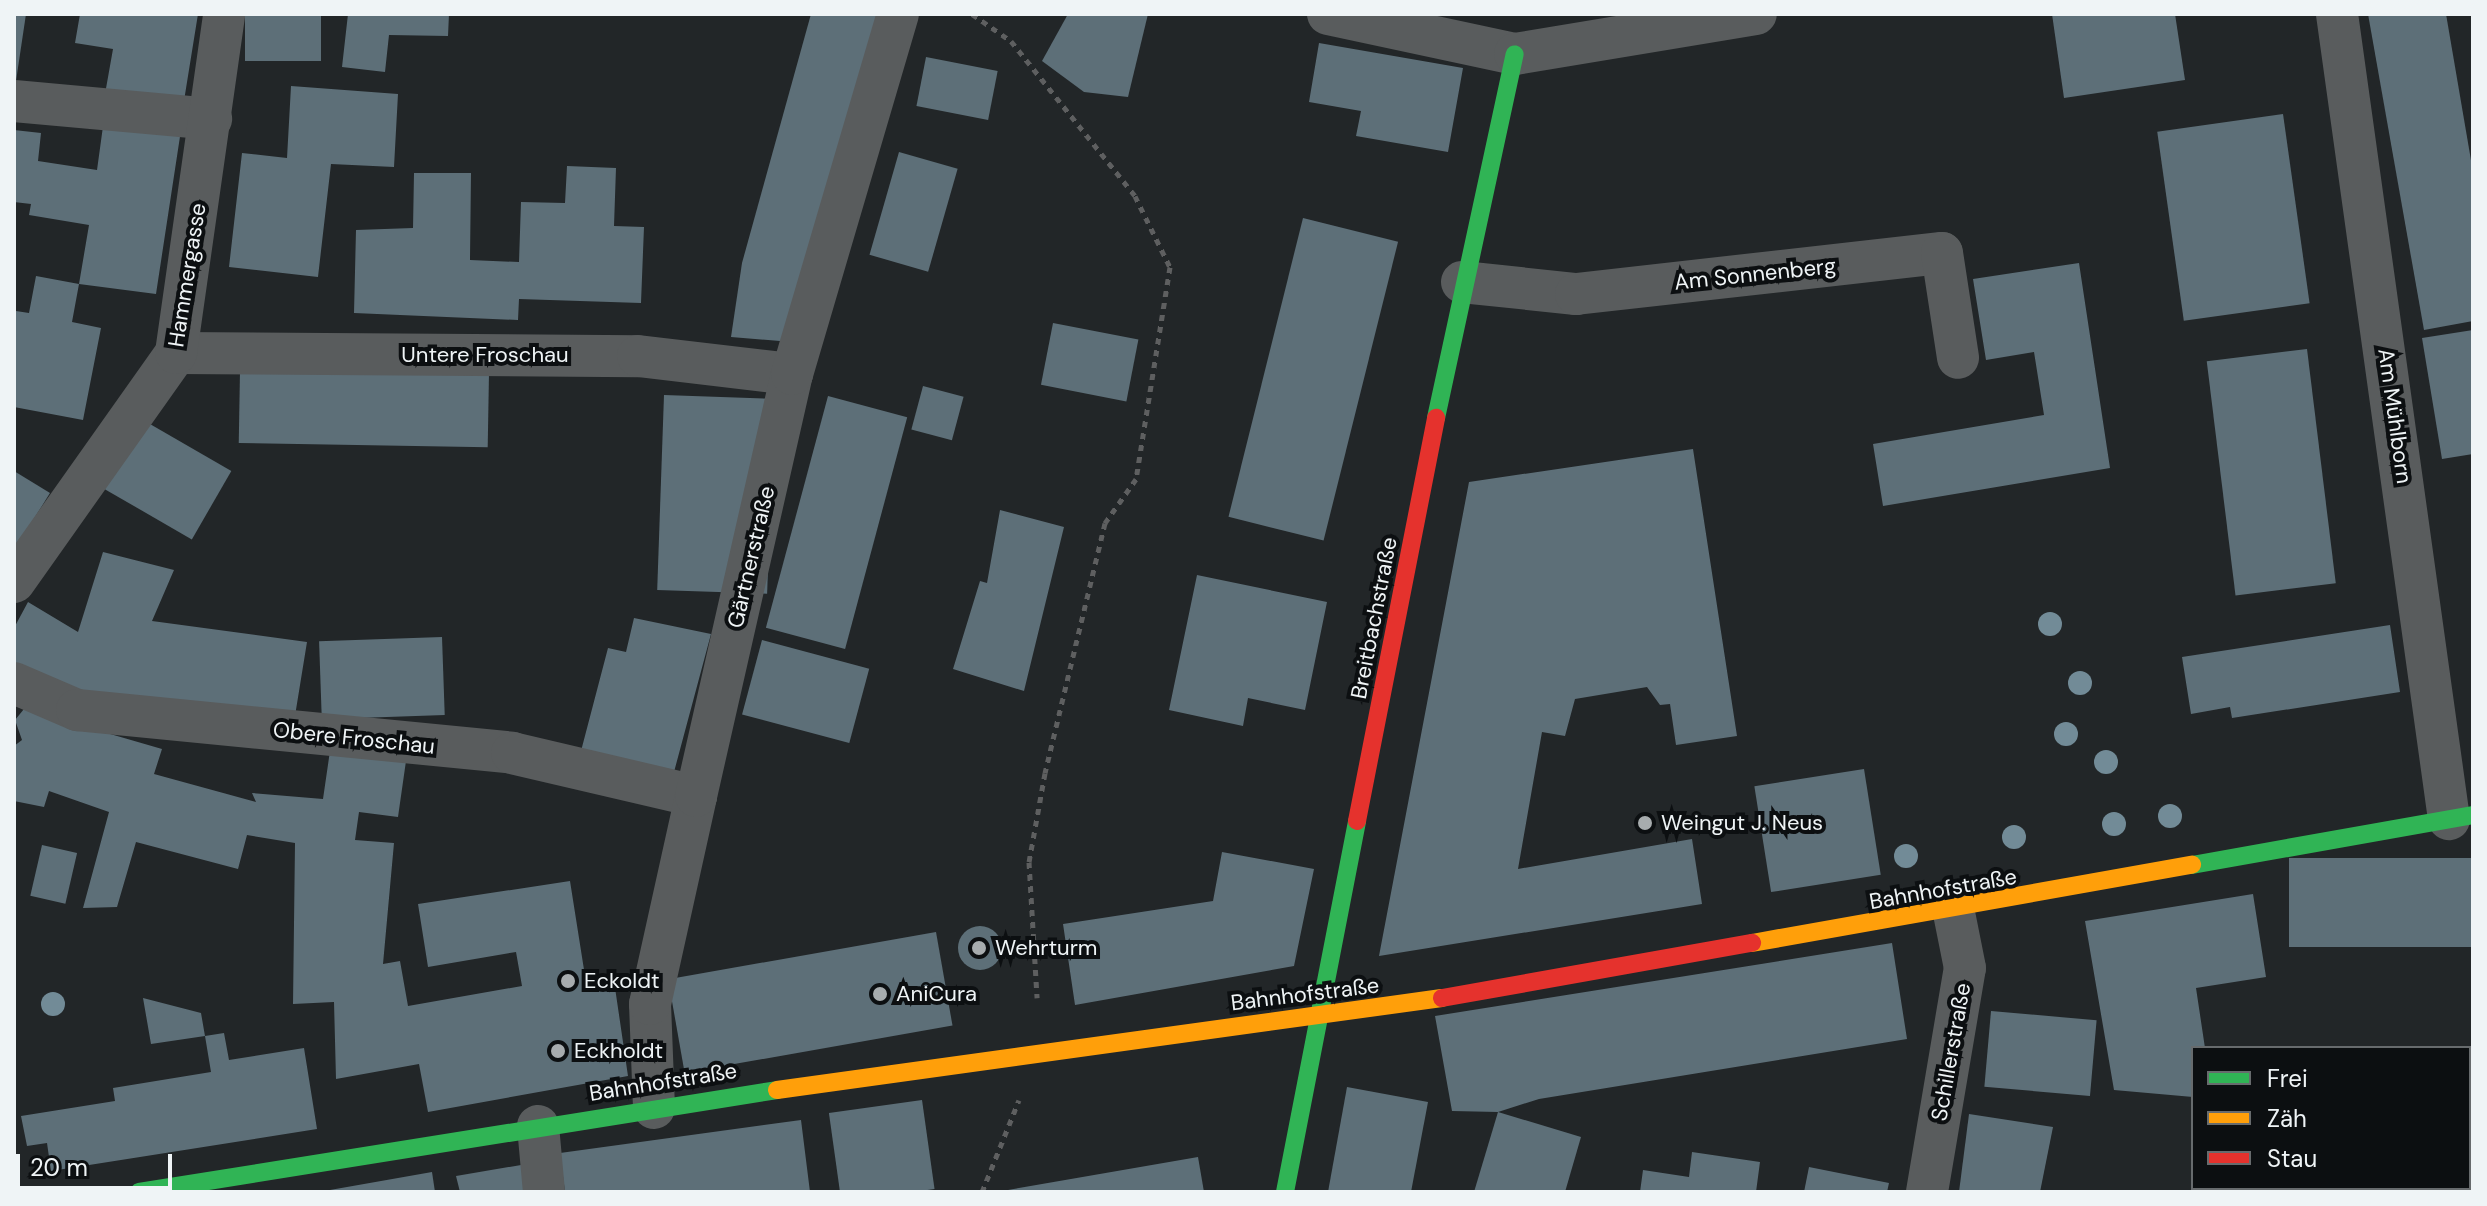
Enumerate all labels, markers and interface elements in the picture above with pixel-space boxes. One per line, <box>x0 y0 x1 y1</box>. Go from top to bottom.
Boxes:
street label: Hammergasse <box>163 201 211 349</box>
street label: Am Sonnenberg <box>1673 252 1837 296</box>
street label: Untere Froschau <box>401 342 569 368</box>
street label: Am Mühlborn <box>2372 347 2418 485</box>
street label: Gärtnerstraße <box>722 484 780 630</box>
street label: Breitbachstraße <box>1345 535 1403 701</box>
street label: Obere Froschau <box>272 716 436 760</box>
place label: Weingut J. Neus <box>1661 810 1823 836</box>
marker: Weingut J. Neus <box>1636 814 1654 832</box>
street label: Bahnhofstraße <box>1867 863 2019 915</box>
place label: Wehrturm <box>995 935 1097 961</box>
marker: Wehrturm <box>970 939 988 957</box>
place label: Eckoldt <box>584 968 660 994</box>
marker: Eckoldt <box>559 972 577 990</box>
street label: Bahnhofstraße <box>1229 972 1381 1016</box>
place label: AniCura <box>896 981 977 1007</box>
street label: Schillerstraße <box>1926 981 1976 1123</box>
marker: AniCura <box>871 985 889 1003</box>
place label: Eckholdt <box>574 1038 663 1064</box>
marker: Eckholdt <box>549 1042 567 1060</box>
legend <box>2191 1046 2471 1190</box>
street label: Bahnhofstraße <box>587 1057 739 1107</box>
text: Frei <box>2267 1063 2308 1094</box>
text: Zäh <box>2267 1103 2307 1134</box>
scale bar <box>20 1138 176 1188</box>
text: Stau <box>2267 1143 2317 1174</box>
text: 20 m <box>30 1152 88 1183</box>

